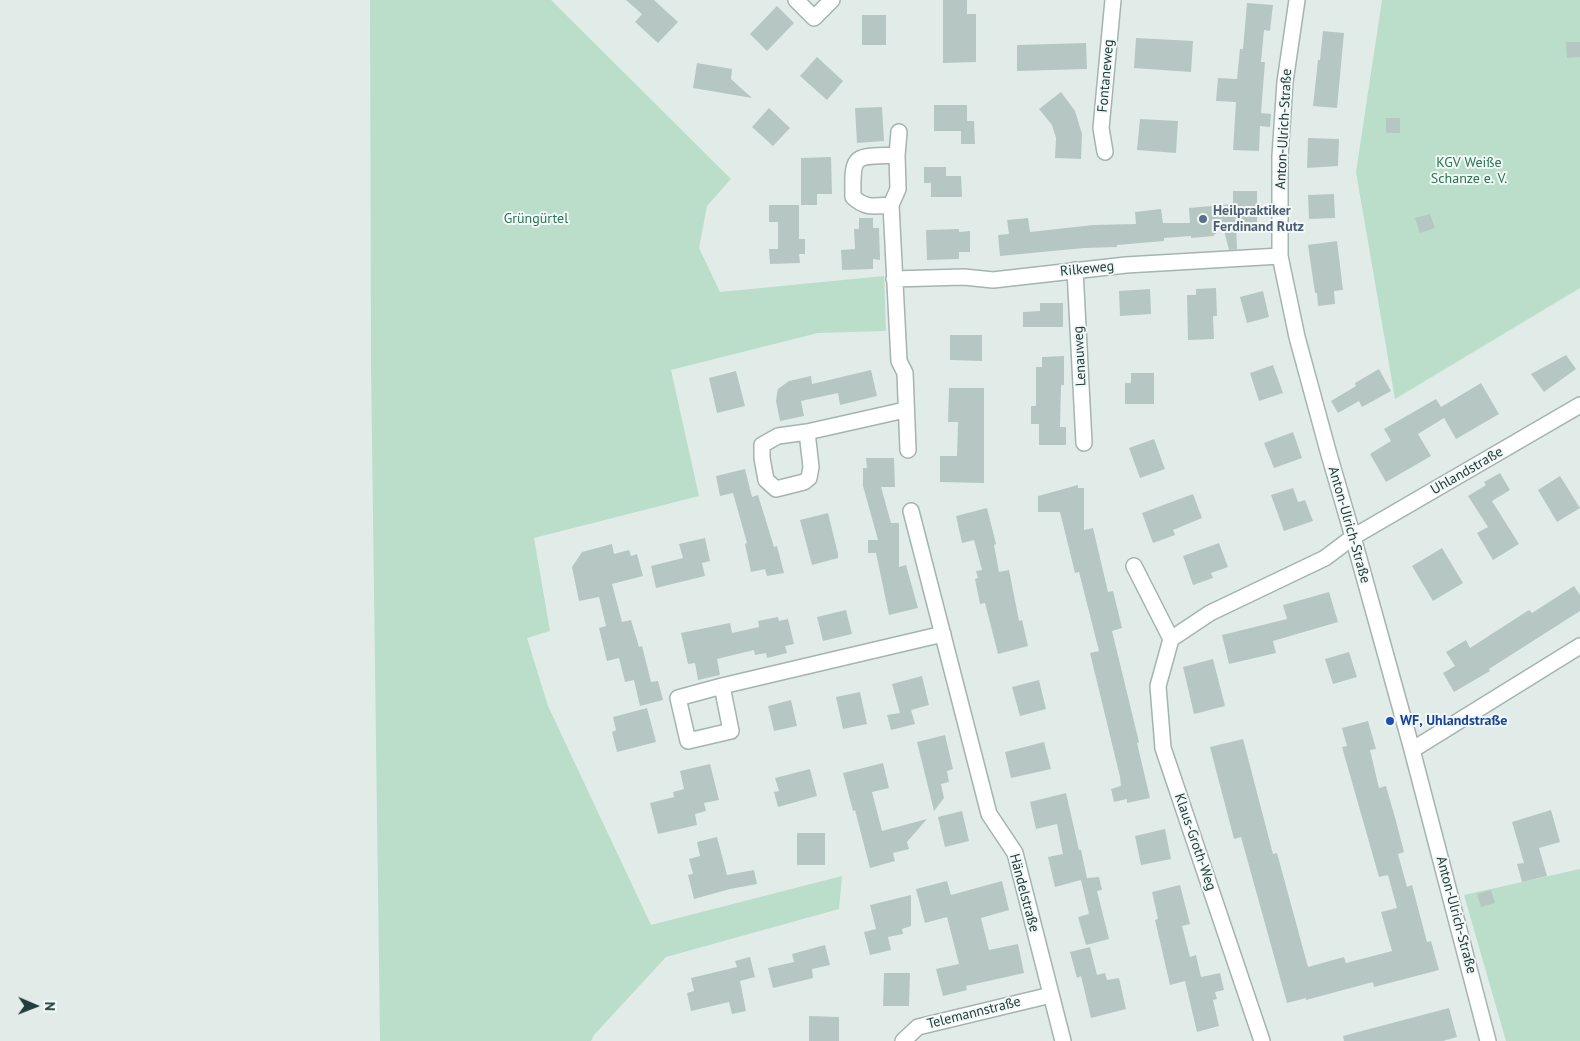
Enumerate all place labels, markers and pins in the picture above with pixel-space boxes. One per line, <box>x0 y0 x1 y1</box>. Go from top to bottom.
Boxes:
place label: Heilpraktiker Ferdinand Rutz <box>1213 203 1304 236</box>
marker: Heilpraktiker Ferdinand Rutz <box>1197 213 1209 225</box>
place label: WF, Uhlandstraße <box>1400 713 1507 729</box>
marker: WF, Uhlandstraße <box>1384 715 1396 727</box>

